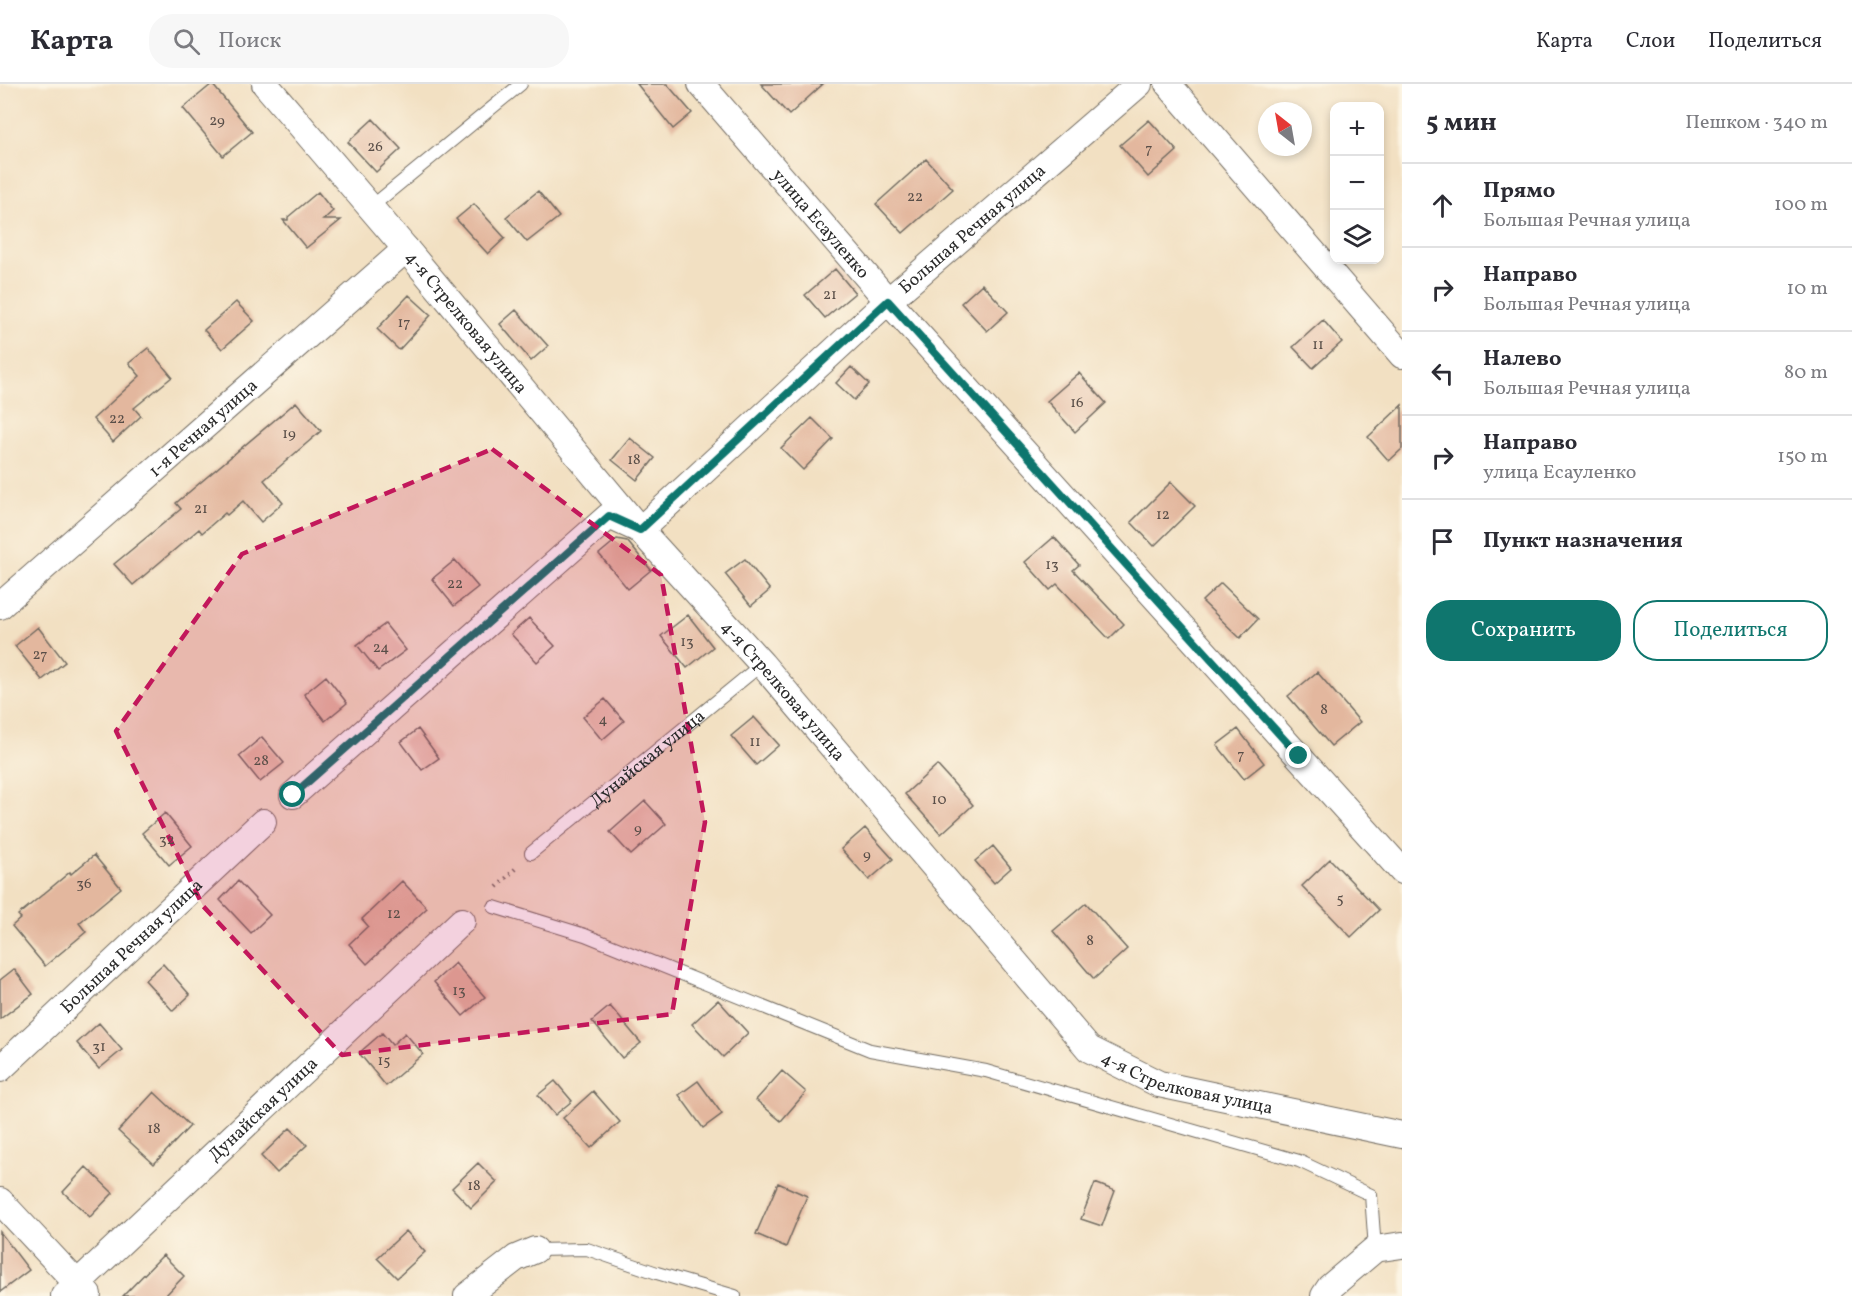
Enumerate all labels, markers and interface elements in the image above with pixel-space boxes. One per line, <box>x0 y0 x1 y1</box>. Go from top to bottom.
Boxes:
search box <box>149 14 569 68</box>
text: Карта <box>30 22 113 61</box>
icon: search <box>170 25 203 58</box>
text: Поиск <box>218 26 281 57</box>
text: Карта <box>1536 27 1593 56</box>
text: Слои <box>1626 27 1675 56</box>
text: Поделиться <box>1708 27 1822 56</box>
north arrow <box>1258 102 1312 156</box>
map controls <box>1330 102 1384 264</box>
button: + <box>1330 102 1384 156</box>
text: 5 мин <box>1426 105 1497 141</box>
text: Пешком · 340 m <box>1685 109 1828 137</box>
house number: 29 <box>209 111 225 132</box>
house number: 26 <box>367 137 383 158</box>
house number: 7 <box>1145 139 1153 160</box>
button: − <box>1330 156 1384 210</box>
street label: Большая Речная улица <box>894 159 1052 300</box>
street label: улица Есауленко <box>765 164 875 285</box>
text: Прямо <box>1483 176 1555 207</box>
house number: 22 <box>907 187 923 208</box>
icon: ahead <box>1426 189 1459 222</box>
text: 100 m <box>1774 191 1828 219</box>
text: Большая Речная улица <box>1483 207 1691 235</box>
button: layers <box>1330 210 1384 264</box>
street label: 4-я Стрелковая улица <box>399 246 533 400</box>
text: Направо <box>1483 260 1577 291</box>
icon: right <box>1426 273 1459 306</box>
text: 10 m <box>1787 275 1828 303</box>
house number: 21 <box>823 285 837 306</box>
text: Большая Речная улица <box>1483 291 1691 319</box>
house number: 17 <box>397 313 411 334</box>
house number: 11 <box>1312 335 1324 356</box>
text: Налево <box>1483 344 1562 375</box>
icon: left <box>1426 357 1459 390</box>
text: 80 m <box>1784 359 1828 387</box>
street label: 1-я Речная улица <box>144 374 264 484</box>
text: Большая Речная улица <box>1483 375 1691 403</box>
house number: 16 <box>1070 393 1084 414</box>
house number: 22 <box>109 409 125 430</box>
house number: 19 <box>282 424 296 445</box>
text: Направо <box>1483 428 1577 459</box>
icon: right <box>1426 441 1459 474</box>
text: 150 m <box>1777 443 1828 471</box>
house number: 18 <box>627 450 641 471</box>
text: улица Есауленко <box>1483 459 1636 487</box>
house number: 21 <box>194 499 208 520</box>
house number: 12 <box>1156 505 1170 526</box>
icon: arrive <box>1426 525 1459 558</box>
text: Пункт назначения <box>1483 526 1683 557</box>
house number: 13 <box>1045 555 1059 576</box>
house number: 22 <box>447 574 463 595</box>
button: Сохранить <box>1426 600 1621 661</box>
button: Поделиться <box>1633 600 1828 661</box>
street label: 4-я Стрелковая улица <box>714 616 850 767</box>
house number: 13 <box>680 632 694 653</box>
house number: 24 <box>373 638 389 659</box>
house number: 27 <box>33 645 47 666</box>
house number: 8 <box>1320 700 1328 721</box>
street label: Дунайская улица <box>585 704 711 814</box>
house number: 4 <box>599 710 608 731</box>
house number: 11 <box>749 732 761 753</box>
route end <box>1285 742 1311 768</box>
house number: 7 <box>1237 745 1245 766</box>
house number: 28 <box>253 751 269 772</box>
route start <box>279 781 305 807</box>
house number: 10 <box>932 790 946 811</box>
house number: 9 <box>634 819 642 840</box>
house number: 32 <box>159 830 175 851</box>
house number: 9 <box>863 845 871 866</box>
street label: Большая Речная улица <box>56 874 209 1020</box>
house number: 36 <box>76 874 92 895</box>
house number: 5 <box>1336 889 1344 910</box>
house number: 12 <box>387 904 401 925</box>
house number: 8 <box>1086 931 1094 952</box>
house number: 13 <box>452 981 466 1002</box>
house number: 31 <box>92 1037 106 1058</box>
street label: 4-я Стрелковая улица <box>1097 1046 1275 1122</box>
house number: 15 <box>377 1051 391 1072</box>
street label: Дунайская улица <box>203 1052 324 1168</box>
house number: 18 <box>147 1119 161 1140</box>
house number: 18 <box>467 1176 481 1197</box>

